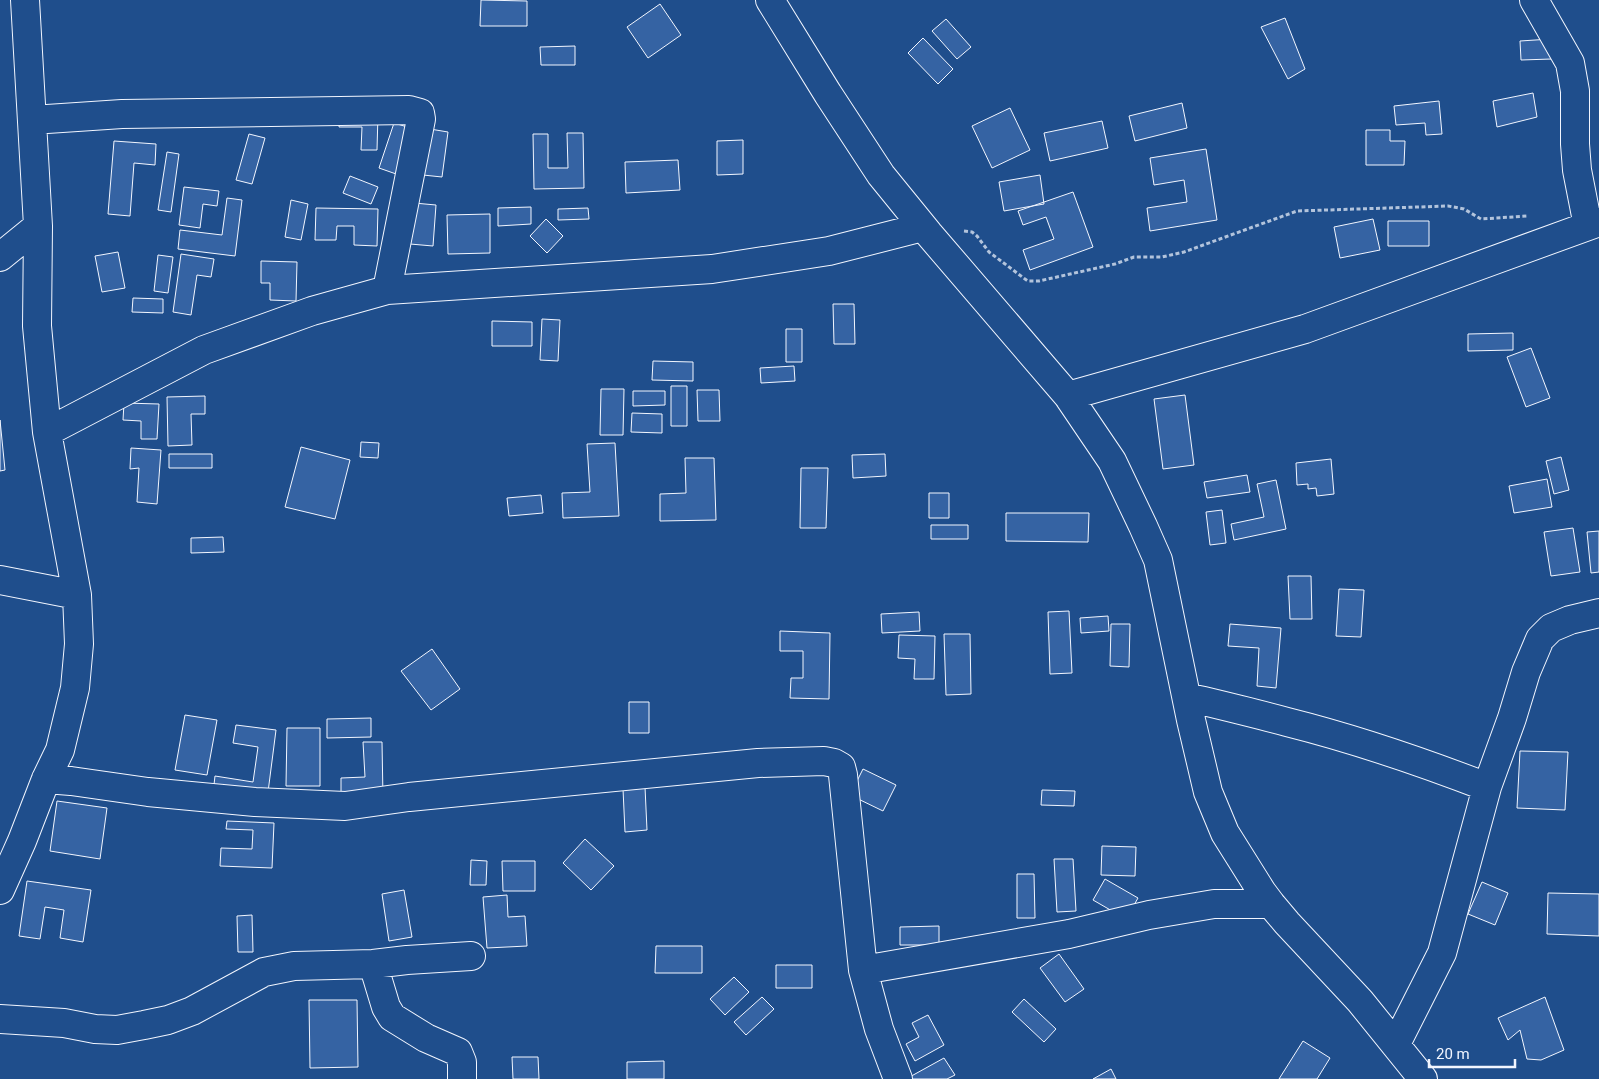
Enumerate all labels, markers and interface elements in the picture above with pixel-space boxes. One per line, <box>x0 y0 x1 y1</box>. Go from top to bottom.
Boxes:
scale bar <box>1429 1036 1515 1068</box>
text: 20 m <box>1436 1045 1470 1063</box>

